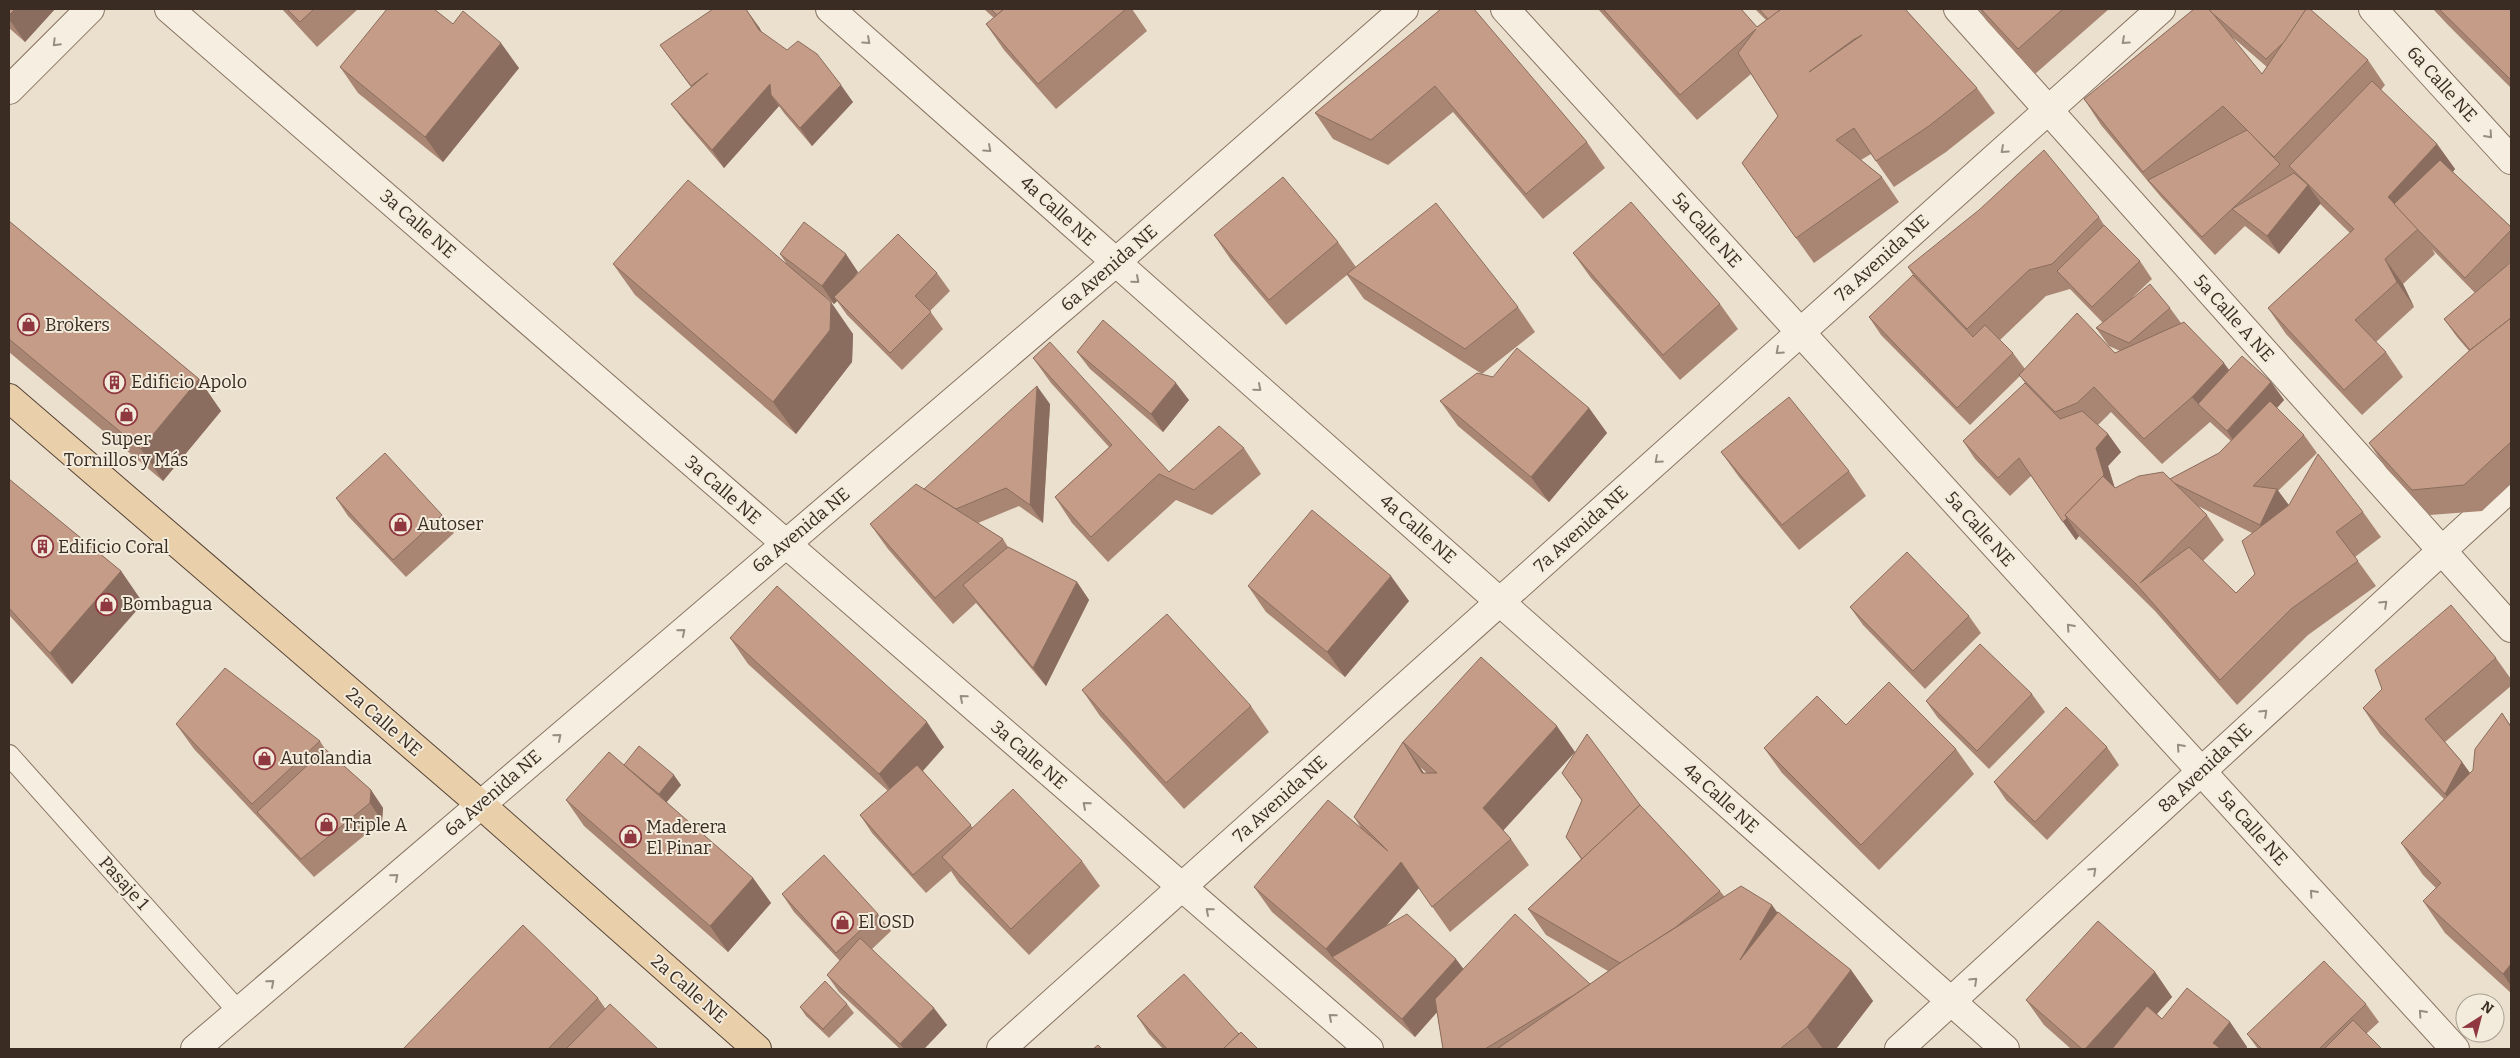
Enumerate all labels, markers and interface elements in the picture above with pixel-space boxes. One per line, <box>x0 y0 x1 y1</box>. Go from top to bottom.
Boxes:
one-way arrow <box>861 35 870 44</box>
one-way arrow <box>2122 35 2131 44</box>
one-way arrow <box>53 37 62 46</box>
street label: 6a Calle NE <box>2402 42 2482 126</box>
one-way arrow <box>2483 130 2492 139</box>
one-way arrow <box>983 143 992 152</box>
one-way arrow <box>2001 144 2010 153</box>
street label: 4a Calle NE <box>1016 171 1100 251</box>
street label: 3a Calle NE <box>375 185 461 263</box>
street label: 5a Calle NE <box>1668 188 1746 272</box>
street label: 7a Avenida NE <box>1830 210 1934 306</box>
street label: 6a Avenida NE <box>1056 220 1162 316</box>
street label: 5a Calle A NE <box>2189 270 2279 366</box>
one-way arrow <box>1131 274 1140 283</box>
shop icon: Brokers <box>17 313 41 337</box>
place label: Brokers <box>45 314 110 336</box>
one-way arrow <box>1775 346 1784 355</box>
building icon: Edificio Apolo <box>103 370 127 394</box>
place label: Edificio Apolo <box>131 371 247 393</box>
one-way arrow <box>1252 382 1261 391</box>
shop icon: Super Tornillos y Más <box>114 402 138 426</box>
place label: Super Tornillos y Más <box>64 428 188 471</box>
street label: 3a Calle NE <box>680 451 766 529</box>
one-way arrow <box>1655 454 1664 463</box>
street label: 7a Avenida NE <box>1529 481 1633 577</box>
street label: 6a Avenida NE <box>748 483 854 577</box>
street label: 5a Calle NE <box>1941 487 2019 571</box>
street label: 4a Calle NE <box>1375 490 1461 568</box>
shop icon: Autoser <box>389 512 413 536</box>
place label: Autoser <box>417 513 483 535</box>
building icon: Edificio Coral <box>30 535 54 559</box>
place label: Edificio Coral <box>58 536 169 558</box>
shop icon: Bombagua <box>94 592 118 616</box>
place label: Bombagua <box>122 593 212 615</box>
one-way arrow <box>2378 600 2387 609</box>
one-way arrow <box>2067 624 2076 633</box>
one-way arrow <box>676 628 685 637</box>
street label: 2a Calle NE <box>341 683 427 761</box>
one-way arrow <box>960 695 969 704</box>
one-way arrow <box>2259 710 2268 719</box>
street label: 3a Calle NE <box>986 716 1072 794</box>
street label: 8a Avenida NE <box>2153 719 2257 817</box>
one-way arrow <box>552 734 561 743</box>
one-way arrow <box>2176 744 2185 753</box>
street label: 6a Avenida NE <box>440 745 546 841</box>
shop icon: Autolandia <box>252 746 276 770</box>
place label: Autolandia <box>280 747 372 769</box>
street label: 7a Avenida NE <box>1228 751 1332 847</box>
street label: 4a Calle NE <box>1679 758 1763 838</box>
street label: 5a Calle NE <box>2214 786 2292 870</box>
one-way arrow <box>1083 802 1092 810</box>
shop icon: Triple A <box>314 813 338 837</box>
place label: Triple A <box>342 814 408 836</box>
place label: Maderera El Pinar <box>646 816 727 859</box>
shop icon: Maderera El Pinar <box>618 825 642 849</box>
street label: Pasaje 1 <box>94 852 154 915</box>
one-way arrow <box>2088 868 2097 877</box>
one-way arrow <box>389 874 398 883</box>
one-way arrow <box>2310 890 2319 899</box>
one-way arrow <box>1206 908 1215 917</box>
shop icon: El OSD <box>830 910 854 934</box>
place label: El OSD <box>858 911 915 933</box>
street label: 2a Calle NE <box>646 950 732 1028</box>
one-way arrow <box>1968 978 1977 987</box>
one-way arrow <box>266 980 275 989</box>
north arrow <box>2455 993 2505 1043</box>
text: N <box>2478 998 2497 1018</box>
one-way arrow <box>2419 1010 2428 1019</box>
one-way arrow <box>1328 1014 1337 1023</box>

